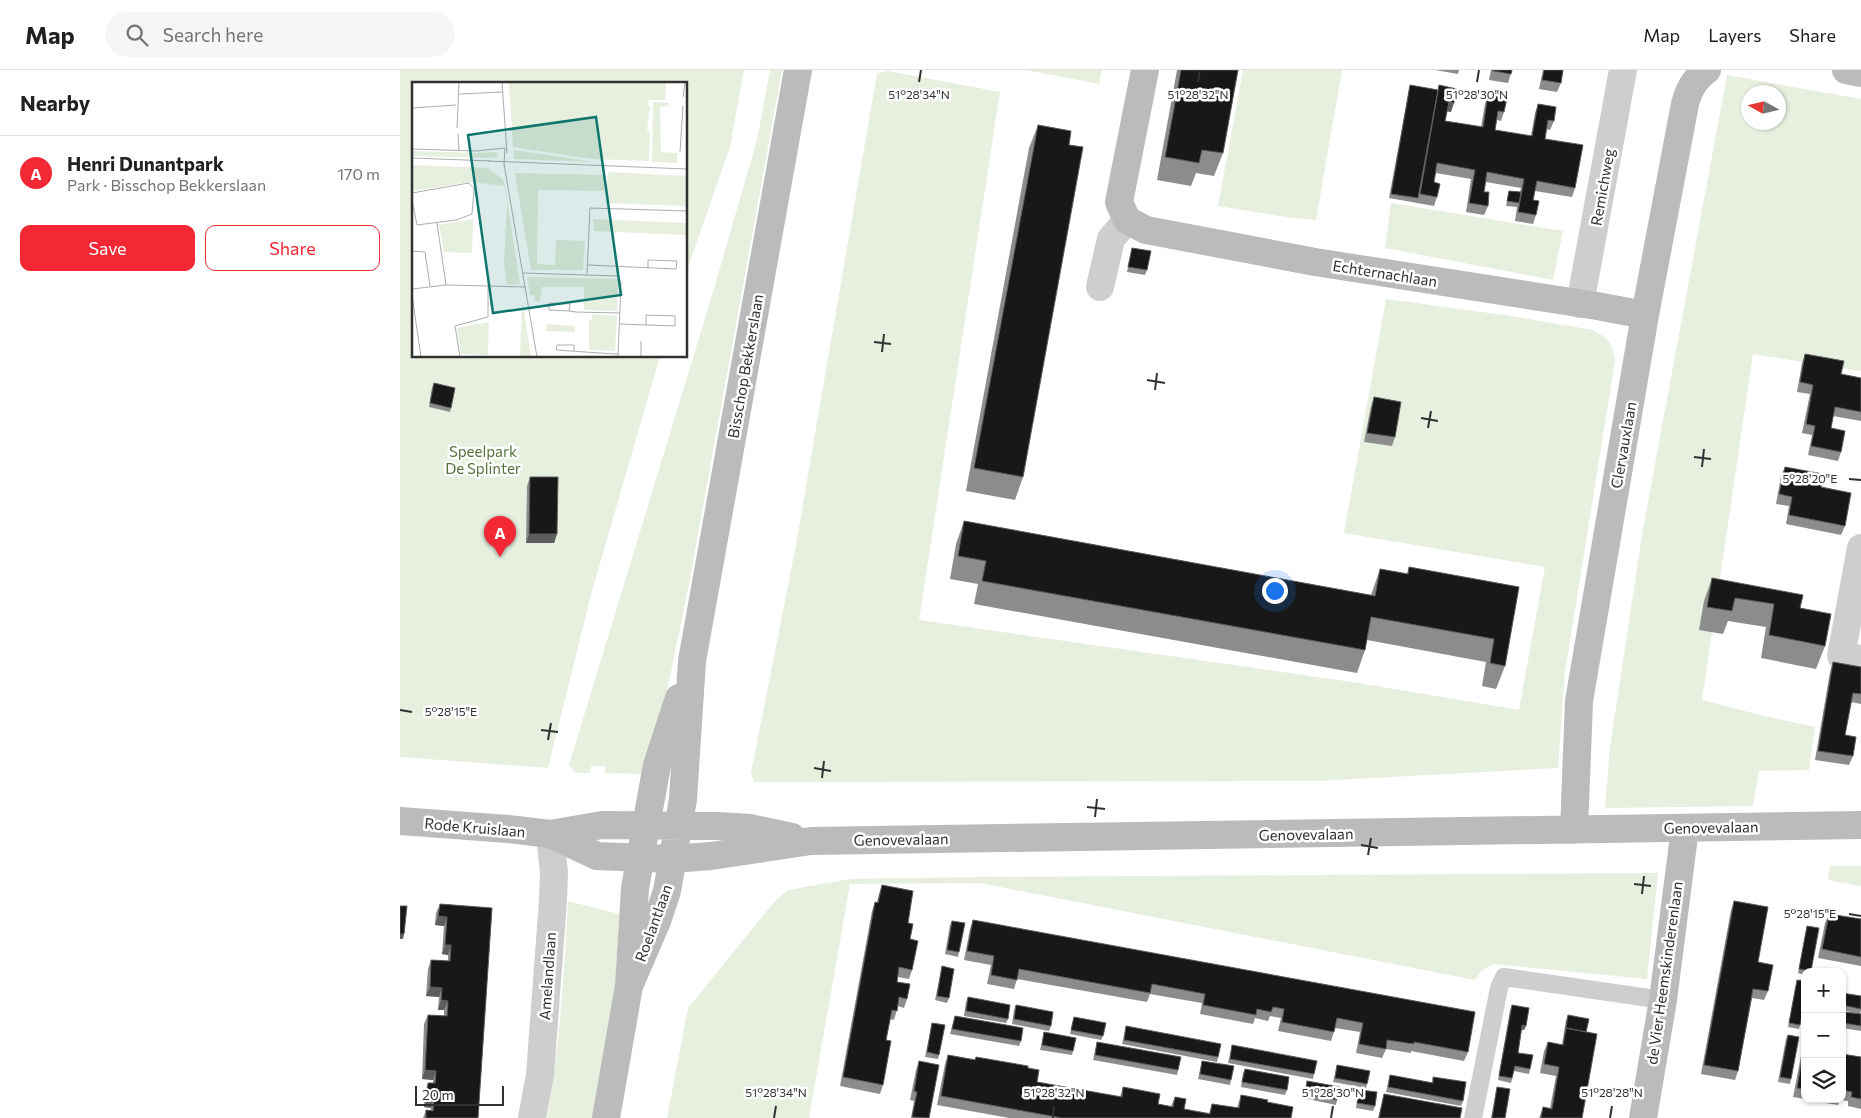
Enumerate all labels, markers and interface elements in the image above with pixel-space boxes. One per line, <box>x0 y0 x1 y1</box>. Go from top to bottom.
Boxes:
search box <box>105 12 455 57</box>
text: Map <box>25 20 75 49</box>
icon: search <box>123 21 151 49</box>
text: Search here <box>163 23 263 46</box>
text: Map <box>1643 24 1680 46</box>
text: Layers <box>1708 24 1761 46</box>
text: Share <box>1789 24 1836 46</box>
inset map <box>412 82 688 358</box>
north arrow <box>1741 85 1786 130</box>
text: 51°28'34"N <box>888 87 950 101</box>
text: 51°28'32"N <box>1167 87 1229 101</box>
text: 51°28'30"N <box>1446 87 1508 101</box>
text: Nearby <box>20 90 90 115</box>
street label: Remichweg <box>1586 147 1618 227</box>
text: Henri Dunantpark <box>67 152 224 175</box>
text: A <box>30 164 42 183</box>
text: 170 m <box>337 164 380 183</box>
text: Park · Bisschop Bekkerslaan <box>67 175 266 194</box>
button: Save <box>20 225 195 271</box>
button: Share <box>205 225 380 271</box>
street label: Echternachlaan <box>1332 256 1438 290</box>
street label: Bisschop Bekkerslaan <box>723 293 767 439</box>
street label: Clervauxlaan <box>1607 400 1639 490</box>
park label: Speelpark De Splinter <box>445 442 521 477</box>
text: 5°28'20"E <box>1783 471 1837 485</box>
pin: A <box>484 516 516 557</box>
your location <box>1262 578 1288 604</box>
text: 5°28'15"E <box>425 704 477 718</box>
street label: Rode Kruislaan <box>424 814 526 840</box>
street label: Genovevalaan <box>1663 817 1759 837</box>
street label: Genovevalaan <box>1258 824 1354 844</box>
street label: Genovevalaan <box>853 829 949 849</box>
street label: de Vier Heemskinderenlaan <box>1642 880 1686 1066</box>
street label: Roelantlaan <box>631 882 675 964</box>
text: 5°28'15"E <box>1784 906 1836 920</box>
street label: Amelandlaan <box>535 931 559 1021</box>
map controls <box>1801 968 1846 1103</box>
button: + <box>1801 968 1846 1013</box>
button: − <box>1801 1013 1846 1058</box>
button: layers <box>1801 1058 1846 1103</box>
scale bar <box>415 1083 504 1106</box>
text: 51°28'34"N <box>745 1085 807 1099</box>
text: 51°28'32"N <box>1023 1085 1085 1099</box>
text: 51°28'30"N <box>1302 1085 1364 1099</box>
text: 51°28'28"N <box>1581 1085 1643 1099</box>
text: 20 m <box>422 1086 454 1103</box>

